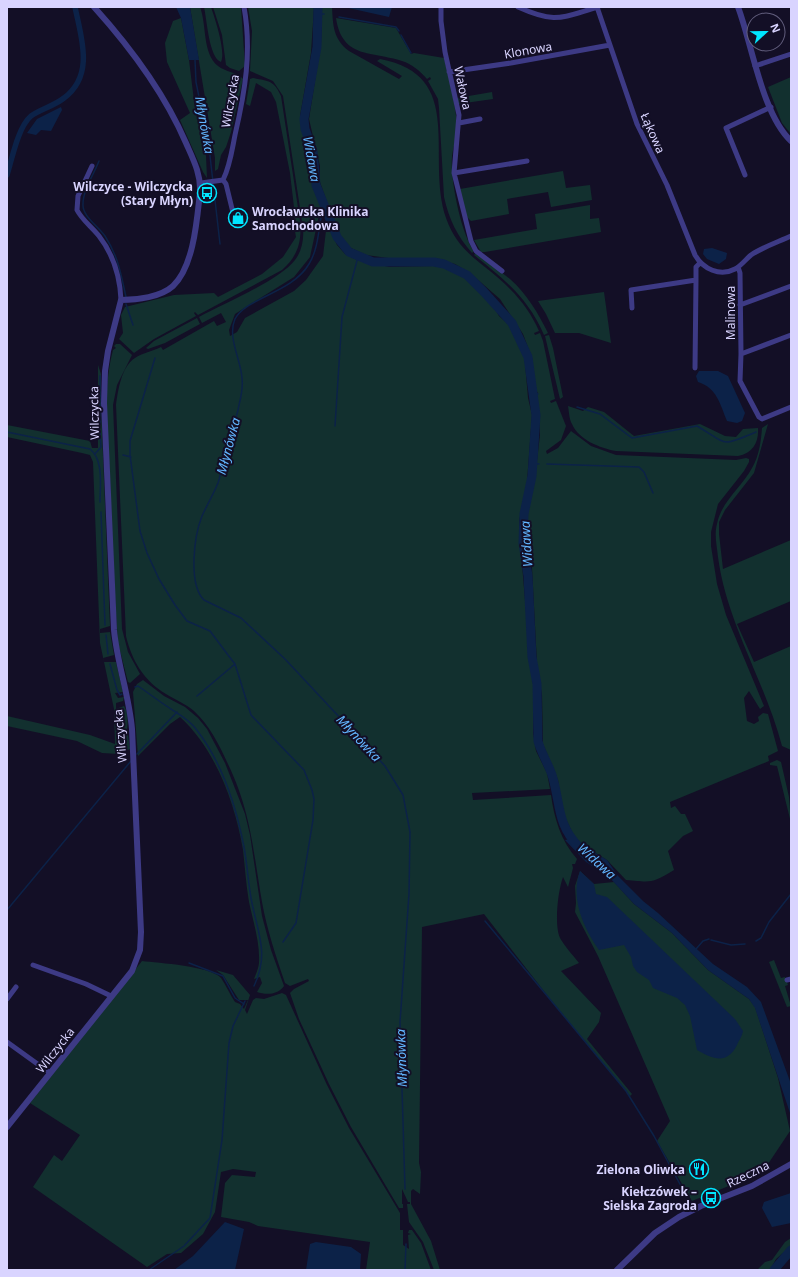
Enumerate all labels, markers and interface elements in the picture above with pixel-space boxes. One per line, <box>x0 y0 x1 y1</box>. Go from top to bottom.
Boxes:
north arrow <box>746 12 786 52</box>
text: N <box>767 21 784 35</box>
street label: Klonowa <box>503 37 553 63</box>
street label: Wałowa <box>450 65 476 111</box>
street label: Wilczycka <box>217 73 243 129</box>
water label: Młynówka <box>191 95 219 156</box>
street label: Łąkowa <box>637 110 669 156</box>
water label: Widawa <box>299 135 325 184</box>
place label: Wilczyce - Wilczycka (Stary Młyn) <box>73 178 193 209</box>
bus stop icon: Wilczyce - Wilczycka (Stary Młyn) <box>196 182 218 204</box>
place label: Wrocławska Klinika Samochodowa <box>252 203 368 234</box>
shop icon: Wrocławska Klinika Samochodowa <box>227 207 249 229</box>
street label: Malinowa <box>722 286 739 340</box>
street label: Wilczycka <box>85 386 103 440</box>
water label: Młynówka <box>212 415 244 476</box>
water label: Widawa <box>515 520 537 568</box>
street label: Wilczycka <box>109 708 131 764</box>
water label: Młynówka <box>333 711 386 766</box>
water label: Widawa <box>574 839 621 884</box>
street label: Wilczycka <box>32 1024 78 1076</box>
water label: Młynówka <box>391 1028 411 1087</box>
street label: Rzeczna <box>724 1156 772 1192</box>
restaurant icon: Zielona Oliwka <box>688 1158 710 1180</box>
place label: Zielona Oliwka <box>597 1161 685 1178</box>
place label: Kiełczówek – Sielska Zagroda <box>603 1183 697 1214</box>
bus stop icon: Kiełczówek – Sielska Zagroda <box>700 1187 722 1209</box>

